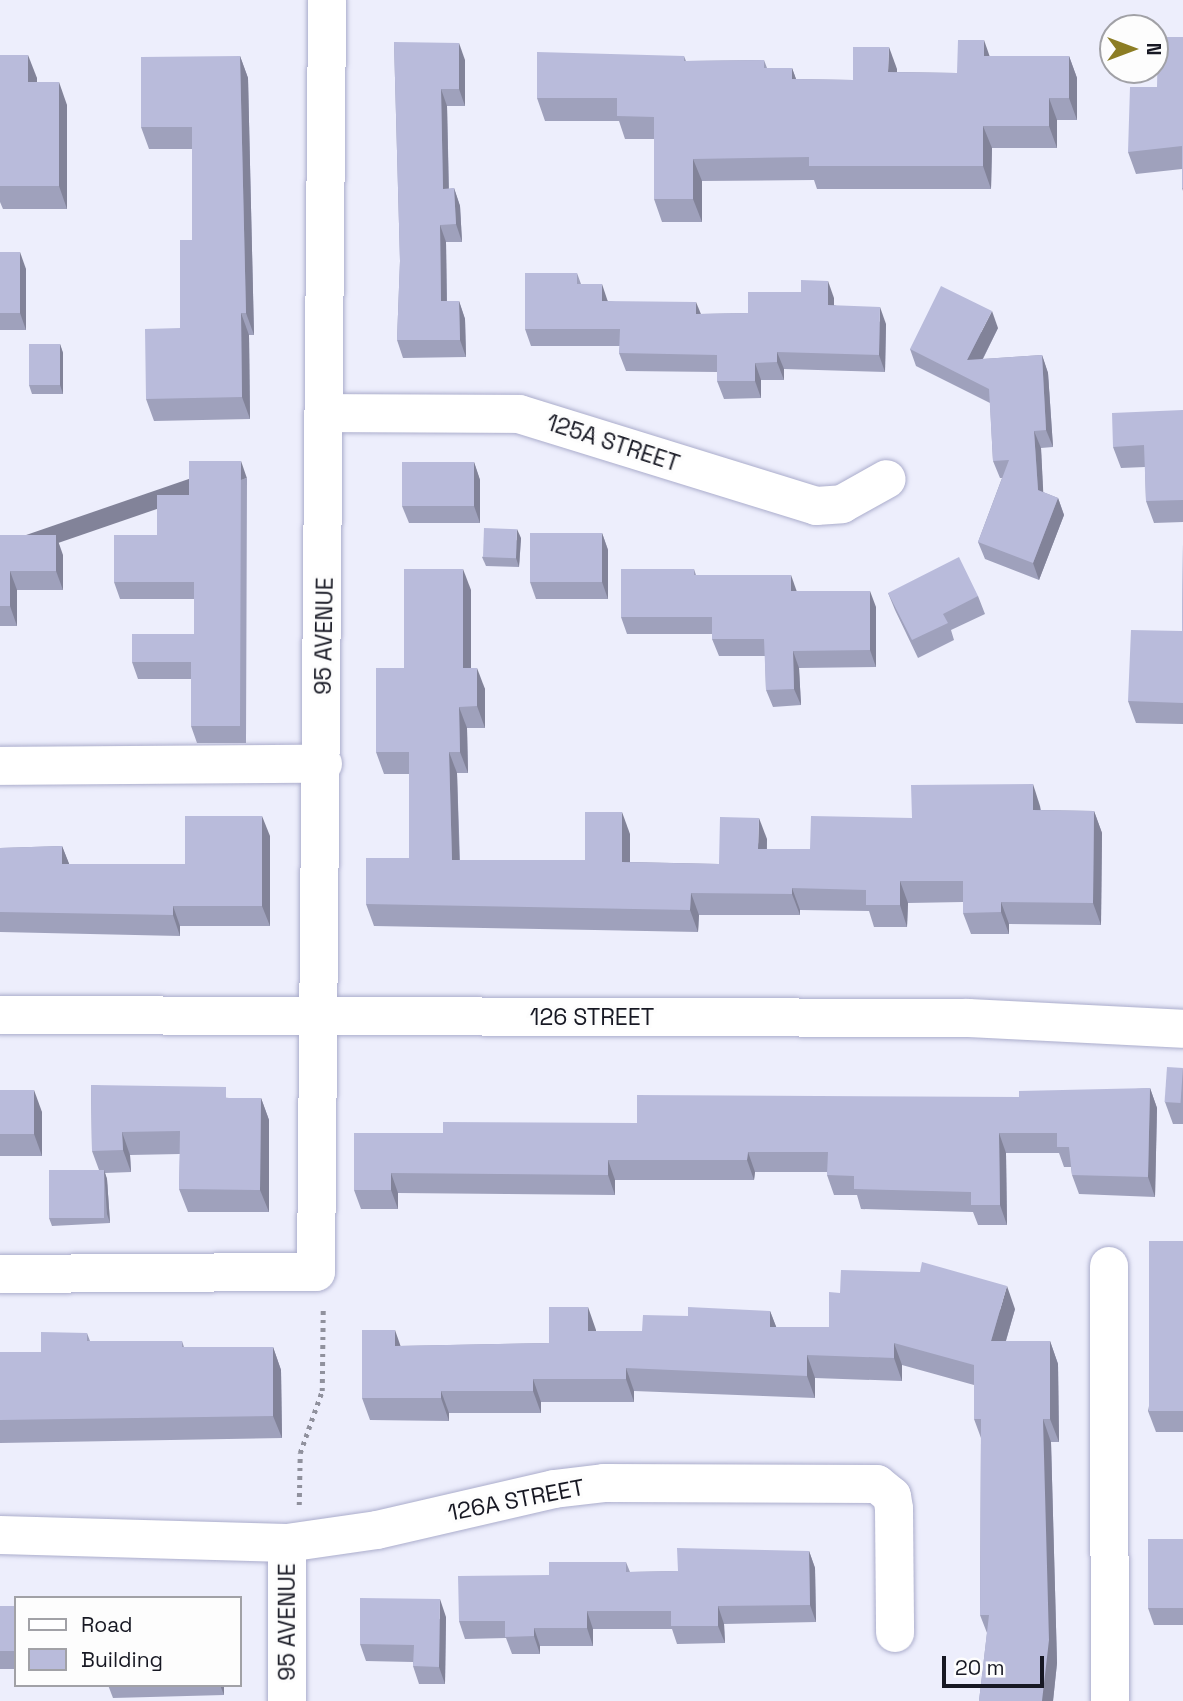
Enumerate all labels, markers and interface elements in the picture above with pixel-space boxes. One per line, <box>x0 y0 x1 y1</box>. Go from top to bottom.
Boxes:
north arrow <box>1099 14 1169 84</box>
text: N <box>1141 43 1166 55</box>
street label: 125A STREET <box>543 408 683 478</box>
street label: 95 AVENUE <box>309 577 339 695</box>
street label: 126 STREET <box>530 1003 654 1031</box>
street label: 126A STREET <box>445 1473 587 1527</box>
street label: 95 AVENUE <box>273 1563 301 1681</box>
legend <box>14 1596 242 1687</box>
text: Road <box>81 1611 133 1638</box>
scale bar <box>945 1642 1046 1686</box>
text: Building <box>81 1646 163 1673</box>
text: 20 m <box>955 1654 1005 1681</box>

